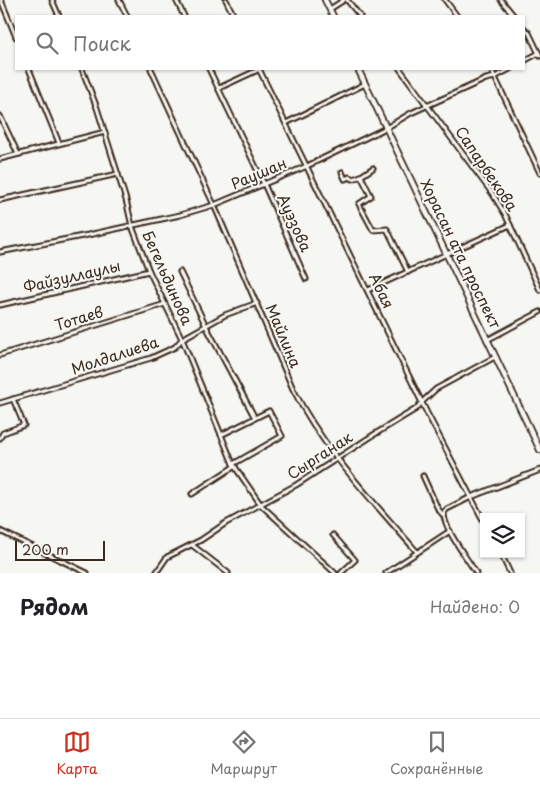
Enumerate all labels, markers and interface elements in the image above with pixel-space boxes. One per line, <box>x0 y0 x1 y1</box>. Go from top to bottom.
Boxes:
search box <box>15 15 525 70</box>
icon: search <box>33 29 61 57</box>
text: Поиск <box>73 29 131 57</box>
street label: Сапарбекова <box>450 121 525 216</box>
street label: Раушан <box>227 151 290 195</box>
street label: Хорасан ата проспект <box>415 175 508 333</box>
street label: Ауэзова <box>272 190 319 256</box>
street label: Бегельдинова <box>137 226 200 329</box>
street label: Файзуллаулы <box>21 253 122 298</box>
street label: Абая <box>364 269 401 312</box>
street label: Тотаев <box>51 299 106 336</box>
street label: Майлина <box>261 300 308 371</box>
street label: Молдалиева <box>68 329 162 380</box>
street label: Сырганак <box>282 425 356 485</box>
map controls <box>480 513 525 558</box>
button: layers <box>480 513 525 558</box>
scale bar <box>15 538 105 561</box>
text: 200 m <box>22 539 69 560</box>
text: Рядом <box>20 590 88 622</box>
text: Найдено: 0 <box>430 594 520 618</box>
tab: Карта <box>57 728 98 779</box>
tab: Маршрут <box>211 728 277 779</box>
tab: Сохранённые <box>390 728 483 779</box>

